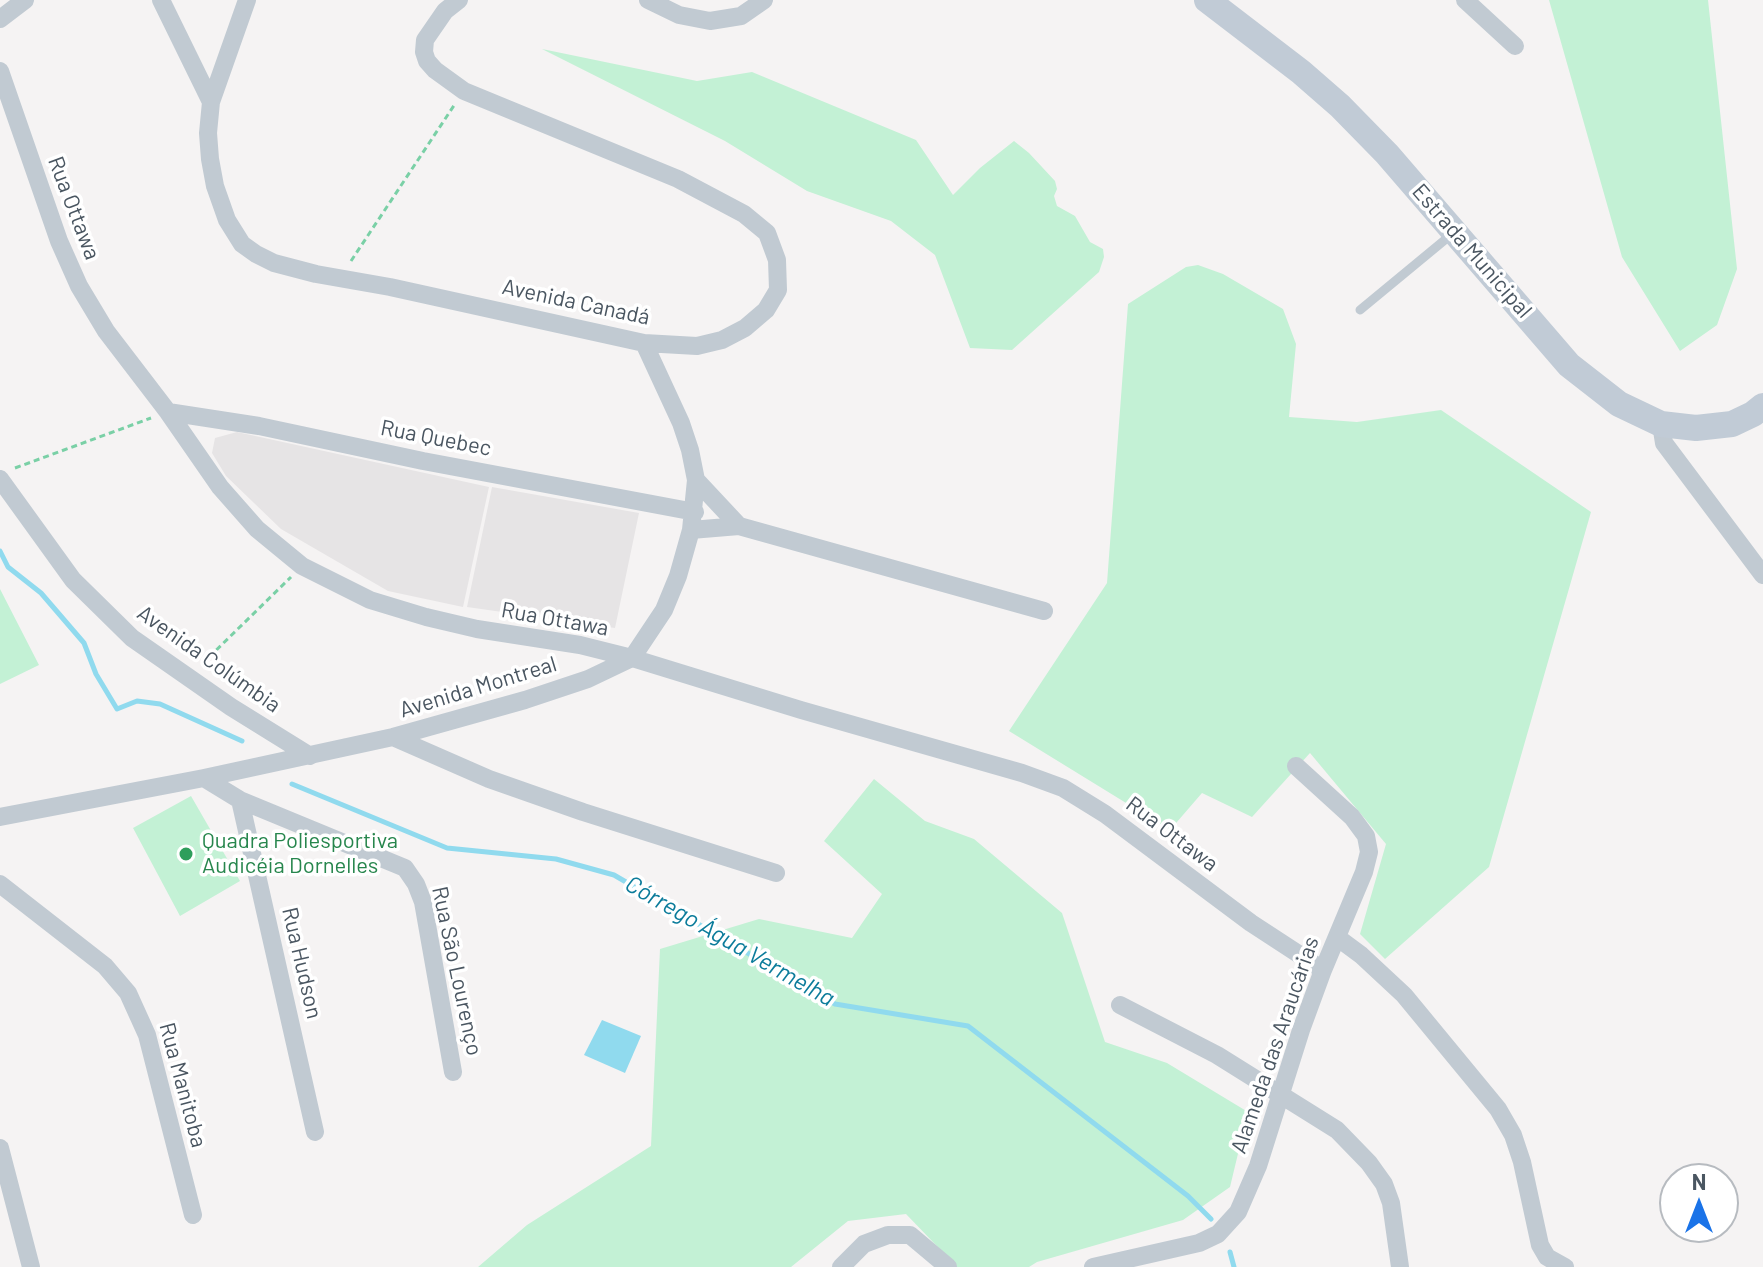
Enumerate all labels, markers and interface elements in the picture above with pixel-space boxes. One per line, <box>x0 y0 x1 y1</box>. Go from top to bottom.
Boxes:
street label: Rua Ottawa <box>42 153 106 263</box>
street label: Estrada Municipal <box>1407 178 1537 324</box>
street label: Avenida Canadá <box>500 273 652 331</box>
street label: Rua Quebec <box>378 414 494 462</box>
street label: Rua Ottawa <box>499 597 611 641</box>
street label: Avenida Colúmbia <box>132 600 286 718</box>
street label: Avenida Montreal <box>396 651 560 723</box>
street label: Rua Ottawa <box>1121 791 1223 877</box>
place label: Quadra Poliesportiva Audicéia Dornelles <box>202 828 398 880</box>
marker: Quadra Poliesportiva Audicéia Dornelles <box>177 845 195 863</box>
water label: Córrego Água Vermelha <box>620 869 840 1013</box>
street label: Rua São Lourenço <box>426 884 488 1058</box>
street label: Rua Hudson <box>276 905 328 1021</box>
street label: Alameda das Araucárias <box>1225 933 1325 1157</box>
street label: Rua Manitoba <box>154 1020 212 1150</box>
north arrow <box>1659 1163 1739 1243</box>
text: N <box>1692 1168 1706 1194</box>

